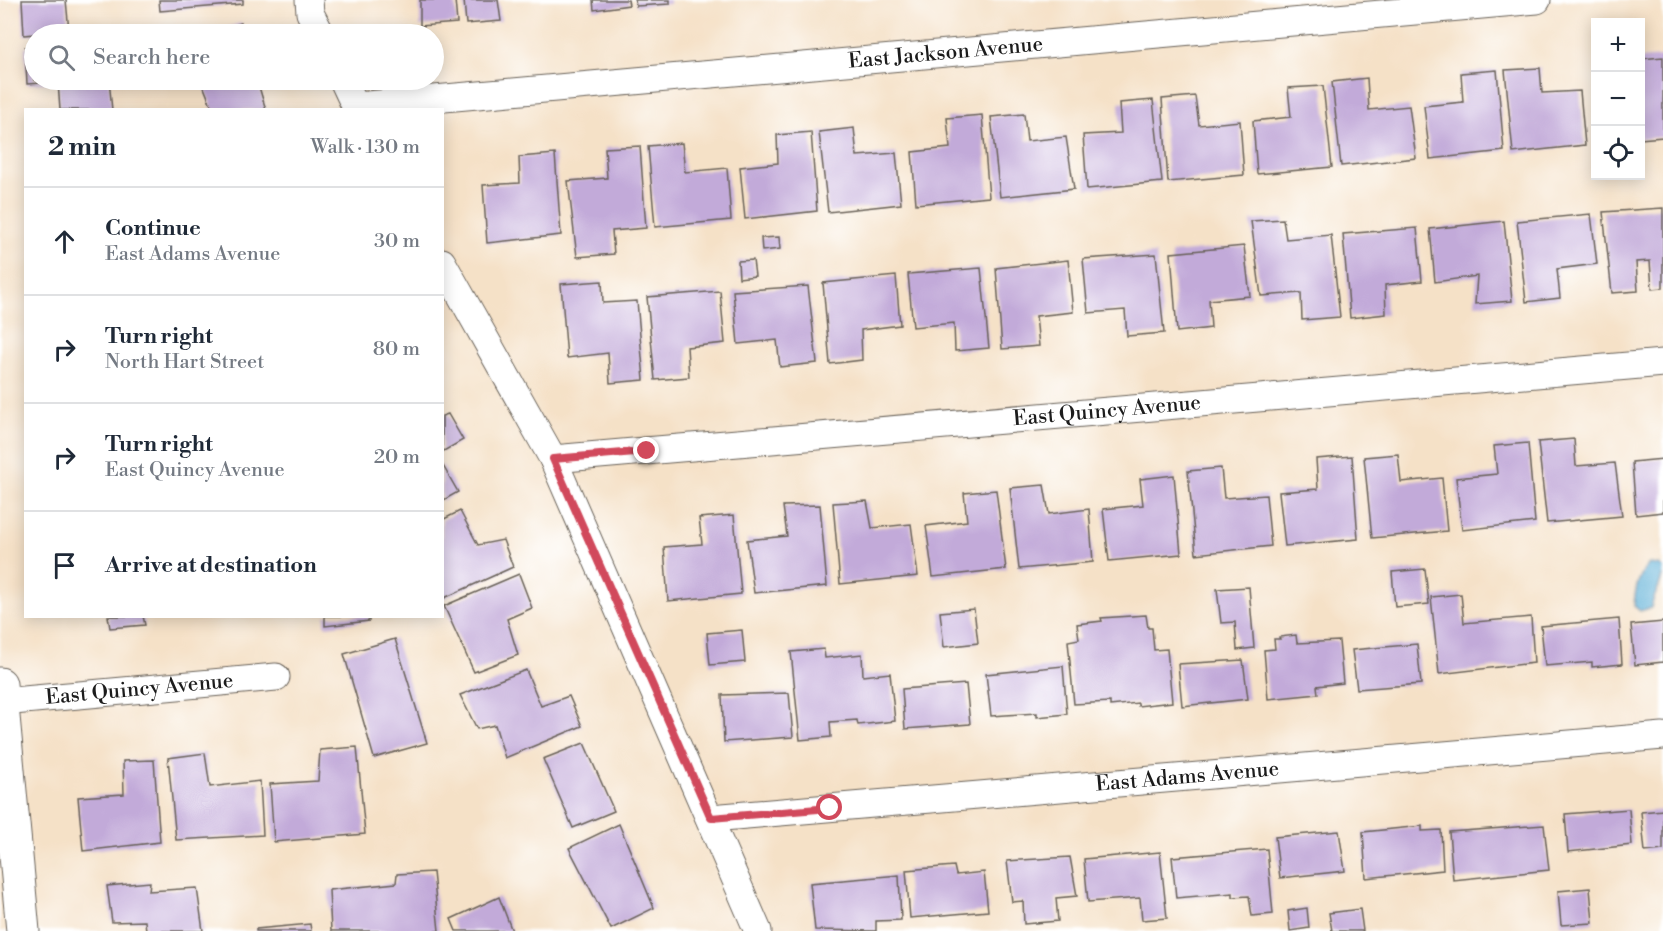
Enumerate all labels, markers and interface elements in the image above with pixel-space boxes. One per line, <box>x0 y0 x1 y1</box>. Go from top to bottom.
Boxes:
map controls <box>1591 18 1645 180</box>
button: + <box>1591 18 1645 72</box>
search box <box>24 24 444 90</box>
street label: East Jackson Avenue <box>847 31 1044 75</box>
icon: search <box>45 41 78 74</box>
text: Search here <box>93 44 210 71</box>
button: − <box>1591 72 1645 126</box>
button: locate <box>1591 126 1645 180</box>
text: 2 min <box>48 131 116 163</box>
text: Walk · 130 m <box>311 135 420 160</box>
text: Continue <box>105 215 201 242</box>
icon: ahead <box>48 225 81 258</box>
text: 30 m <box>374 229 420 254</box>
text: East Adams Avenue <box>105 242 280 267</box>
text: Turn right <box>105 323 213 350</box>
icon: right <box>48 333 81 366</box>
text: 80 m <box>373 337 420 362</box>
text: North Hart Street <box>105 350 264 375</box>
street label: East Quincy Avenue <box>1012 390 1202 432</box>
text: Turn right <box>105 431 213 458</box>
route end <box>633 437 659 463</box>
icon: right <box>48 441 81 474</box>
text: 20 m <box>374 445 420 470</box>
text: East Quincy Avenue <box>105 458 284 483</box>
icon: arrive <box>48 549 81 582</box>
text: Arrive at destination <box>105 552 317 579</box>
street label: East Quincy Avenue <box>44 668 235 711</box>
street label: East Adams Avenue <box>1094 756 1280 798</box>
route start <box>816 794 842 820</box>

